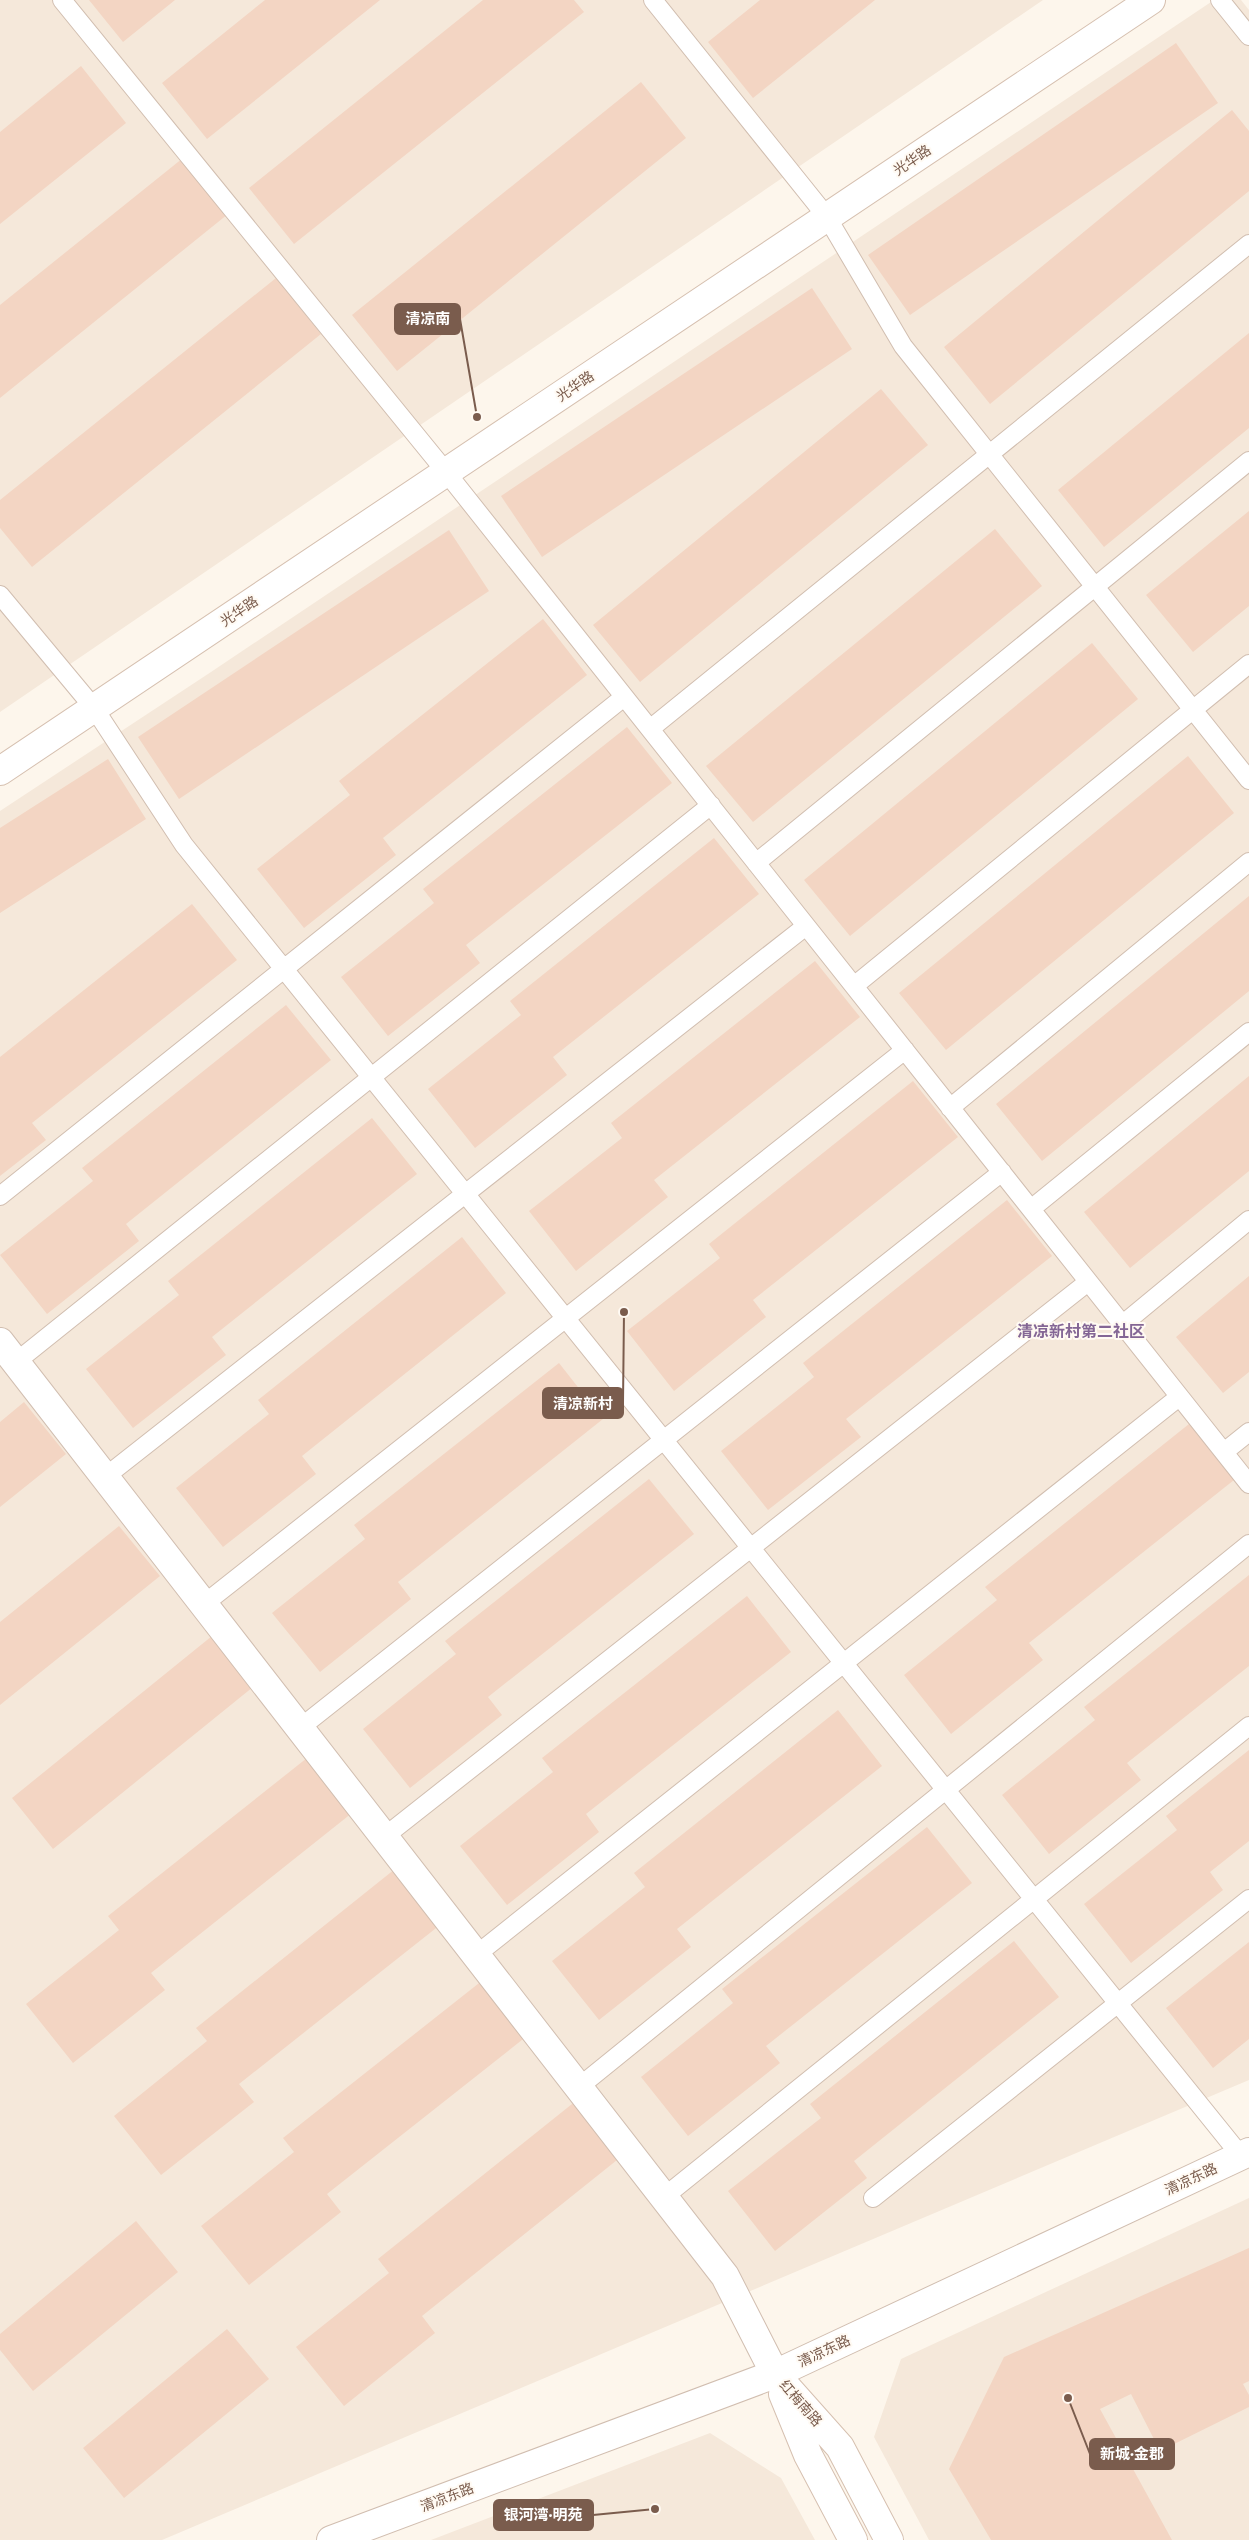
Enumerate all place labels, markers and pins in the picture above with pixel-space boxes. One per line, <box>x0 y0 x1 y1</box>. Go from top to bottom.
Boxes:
callout: 清凉南 <box>395 304 460 334</box>
callout: 清凉新村 <box>543 1388 623 1418</box>
callout: 新城·金郡 <box>1090 2439 1174 2469</box>
callout: 银河湾·明苑 <box>494 2500 593 2530</box>

